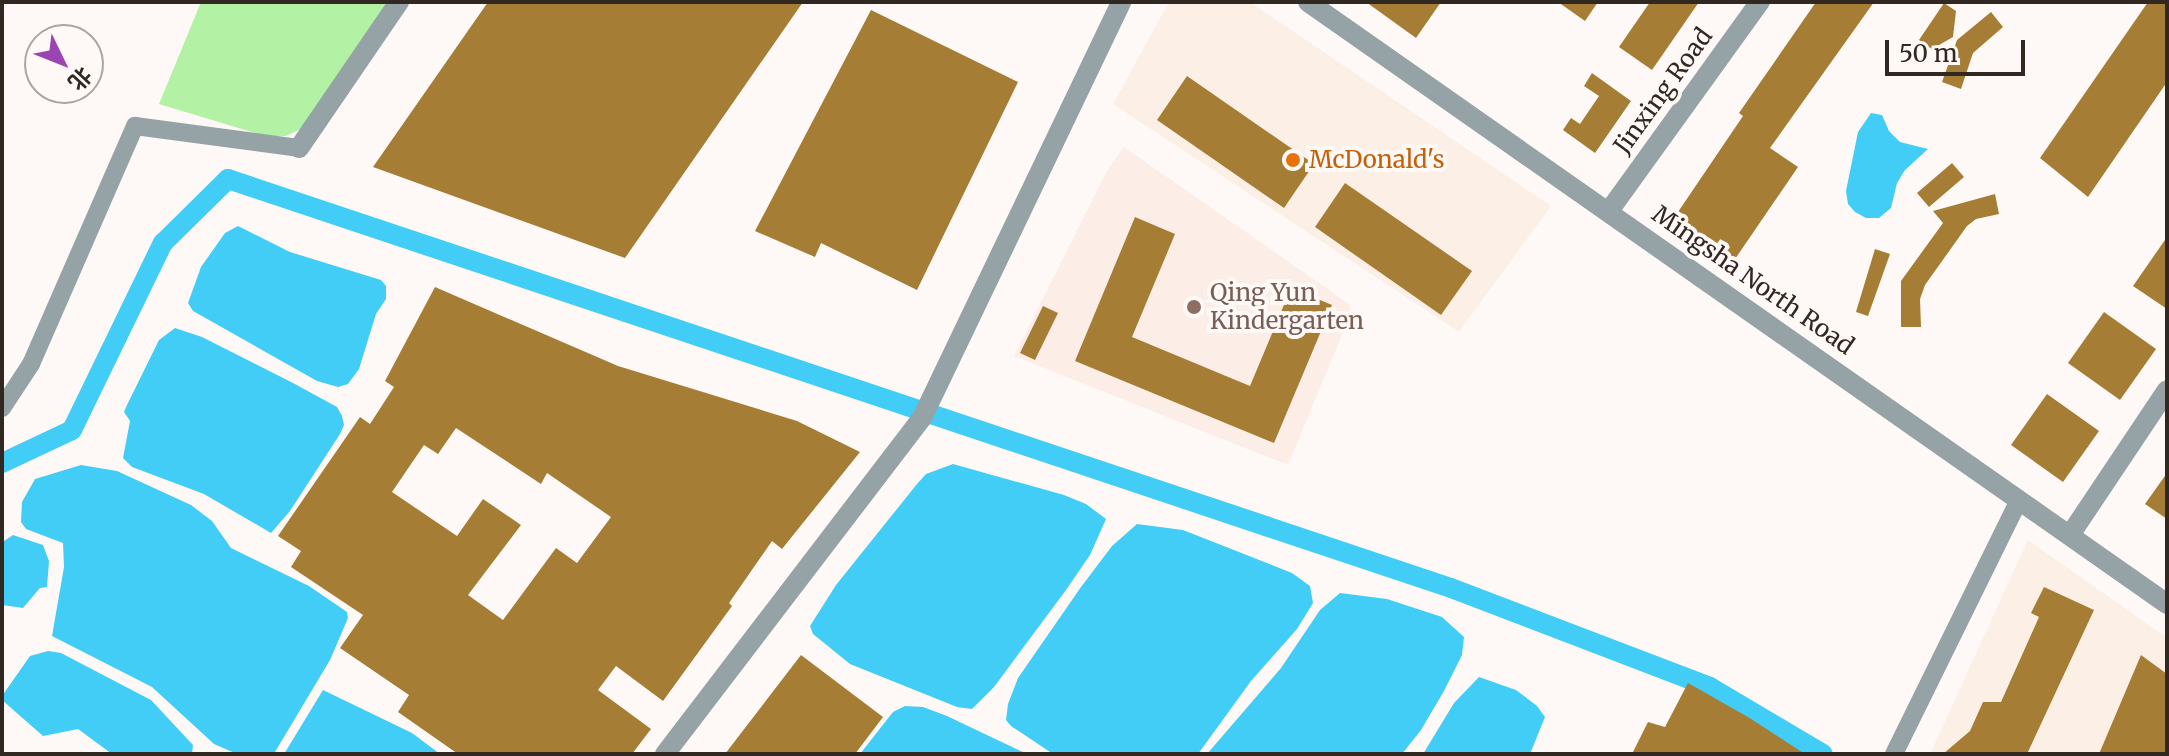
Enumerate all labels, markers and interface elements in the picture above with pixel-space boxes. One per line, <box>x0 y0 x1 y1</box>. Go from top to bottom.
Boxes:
street label: Jinxing Road <box>1608 23 1718 159</box>
north arrow <box>24 24 104 104</box>
scale bar <box>1889 24 2029 74</box>
text: 50 m <box>1899 38 1958 69</box>
text: 北 <box>62 61 98 97</box>
place label: McDonald's <box>1309 146 1444 174</box>
marker: McDonald's <box>1284 151 1302 169</box>
street label: Mingsha North Road <box>1647 199 1859 361</box>
place label: Qing Yun Kindergarten <box>1210 279 1364 335</box>
marker: Qing Yun Kindergarten <box>1185 298 1203 316</box>

